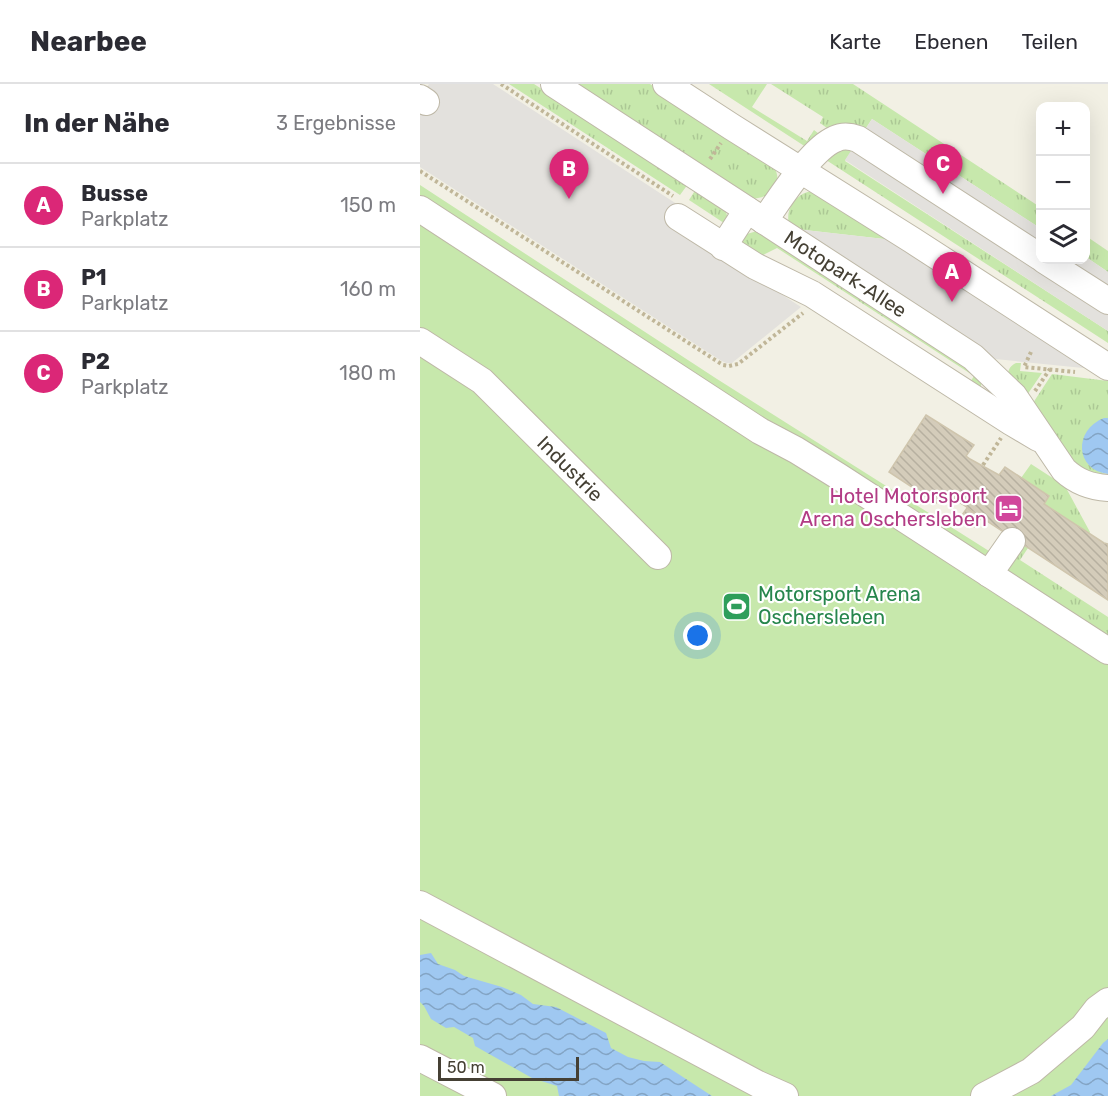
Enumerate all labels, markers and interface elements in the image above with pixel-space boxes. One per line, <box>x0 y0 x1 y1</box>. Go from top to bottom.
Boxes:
text: Nearbee <box>30 25 147 58</box>
text: Karte <box>829 29 881 54</box>
text: Ebenen <box>914 29 988 54</box>
text: Teilen <box>1021 29 1078 54</box>
map controls <box>1036 102 1090 264</box>
button: + <box>1036 102 1090 156</box>
text: In der Nähe <box>24 108 170 139</box>
text: 3 Ergebnisse <box>276 111 396 135</box>
pin: C <box>924 144 962 194</box>
pin: B <box>550 150 588 199</box>
button: − <box>1036 156 1090 210</box>
text: Busse <box>81 180 148 207</box>
text: A <box>36 193 51 217</box>
text: 150 m <box>340 193 396 217</box>
text: Parkplatz <box>81 207 168 231</box>
button: layers <box>1036 210 1090 264</box>
street label: Motopark-Allee <box>780 225 911 323</box>
pin: A <box>932 252 972 302</box>
text: P1 <box>81 264 107 291</box>
text: B <box>36 277 51 301</box>
text: 160 m <box>340 277 396 301</box>
text: Parkplatz <box>81 291 168 315</box>
text: P2 <box>81 348 110 375</box>
text: C <box>36 361 51 385</box>
text: 180 m <box>339 361 396 385</box>
text: Parkplatz <box>81 375 168 399</box>
street label: Industrie <box>532 431 608 506</box>
place label: Hotel Motorsport Arena Oschersleben <box>800 484 987 531</box>
hotel icon: Hotel Motorsport Arena Oschersleben <box>992 492 1024 524</box>
place label: Motorsport Arena Oschersleben <box>758 582 921 629</box>
sports icon: Motorsport Arena Oschersleben <box>721 590 753 622</box>
your location <box>683 621 712 650</box>
scale bar <box>438 1054 579 1082</box>
text: 50 m <box>447 1058 485 1077</box>

